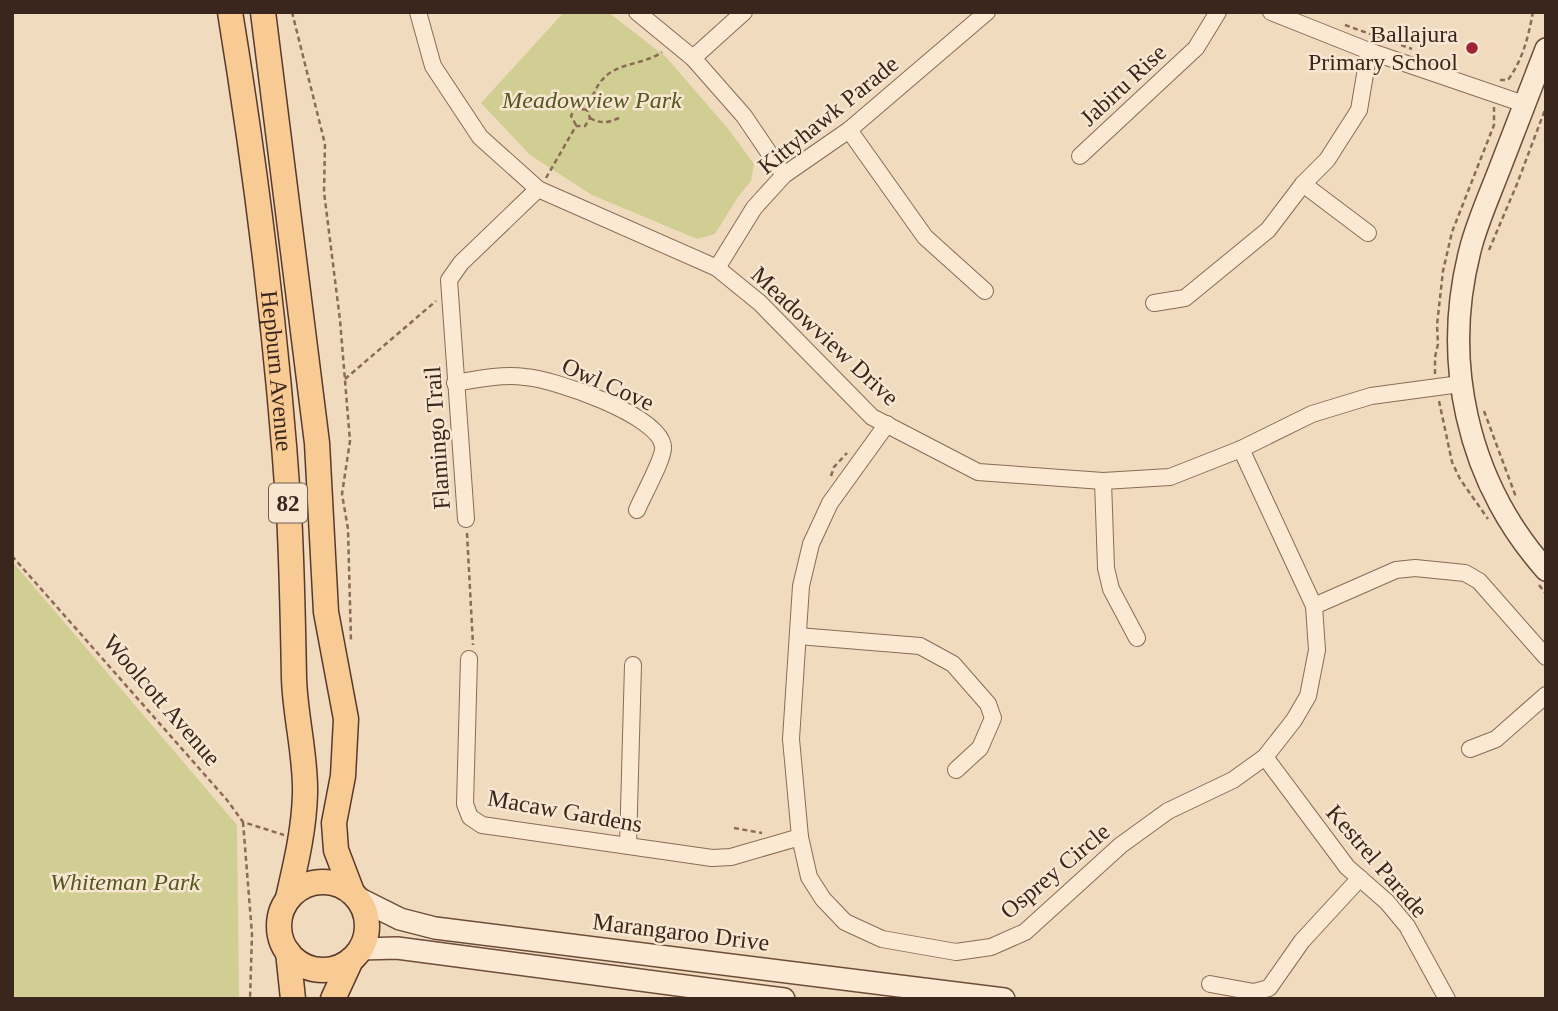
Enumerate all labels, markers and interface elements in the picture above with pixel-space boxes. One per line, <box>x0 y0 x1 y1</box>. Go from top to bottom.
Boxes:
place label: Ballajura Primary School <box>1308 21 1458 75</box>
street label: Jabiru Rise <box>1075 39 1171 131</box>
marker: Ballajura Primary School <box>1464 40 1480 56</box>
street label: Kittyhawk Parade <box>753 51 903 179</box>
park label: Meadowview Park <box>501 87 682 113</box>
street label: Meadowview Drive <box>746 261 904 411</box>
street label: Hepburn Avenue <box>256 289 297 452</box>
street label: Owl Cove <box>558 352 658 416</box>
street label: Flamingo Trail <box>419 365 455 510</box>
road number: 82 <box>269 484 307 523</box>
street label: Woolcott Avenue <box>98 629 226 771</box>
street label: Macaw Gardens <box>486 785 644 837</box>
street label: Kestrel Parade <box>1321 799 1433 923</box>
street label: Osprey Circle <box>995 818 1115 924</box>
park label: Whiteman Park <box>50 869 200 895</box>
street label: Marangaroo Drive <box>591 908 771 956</box>

